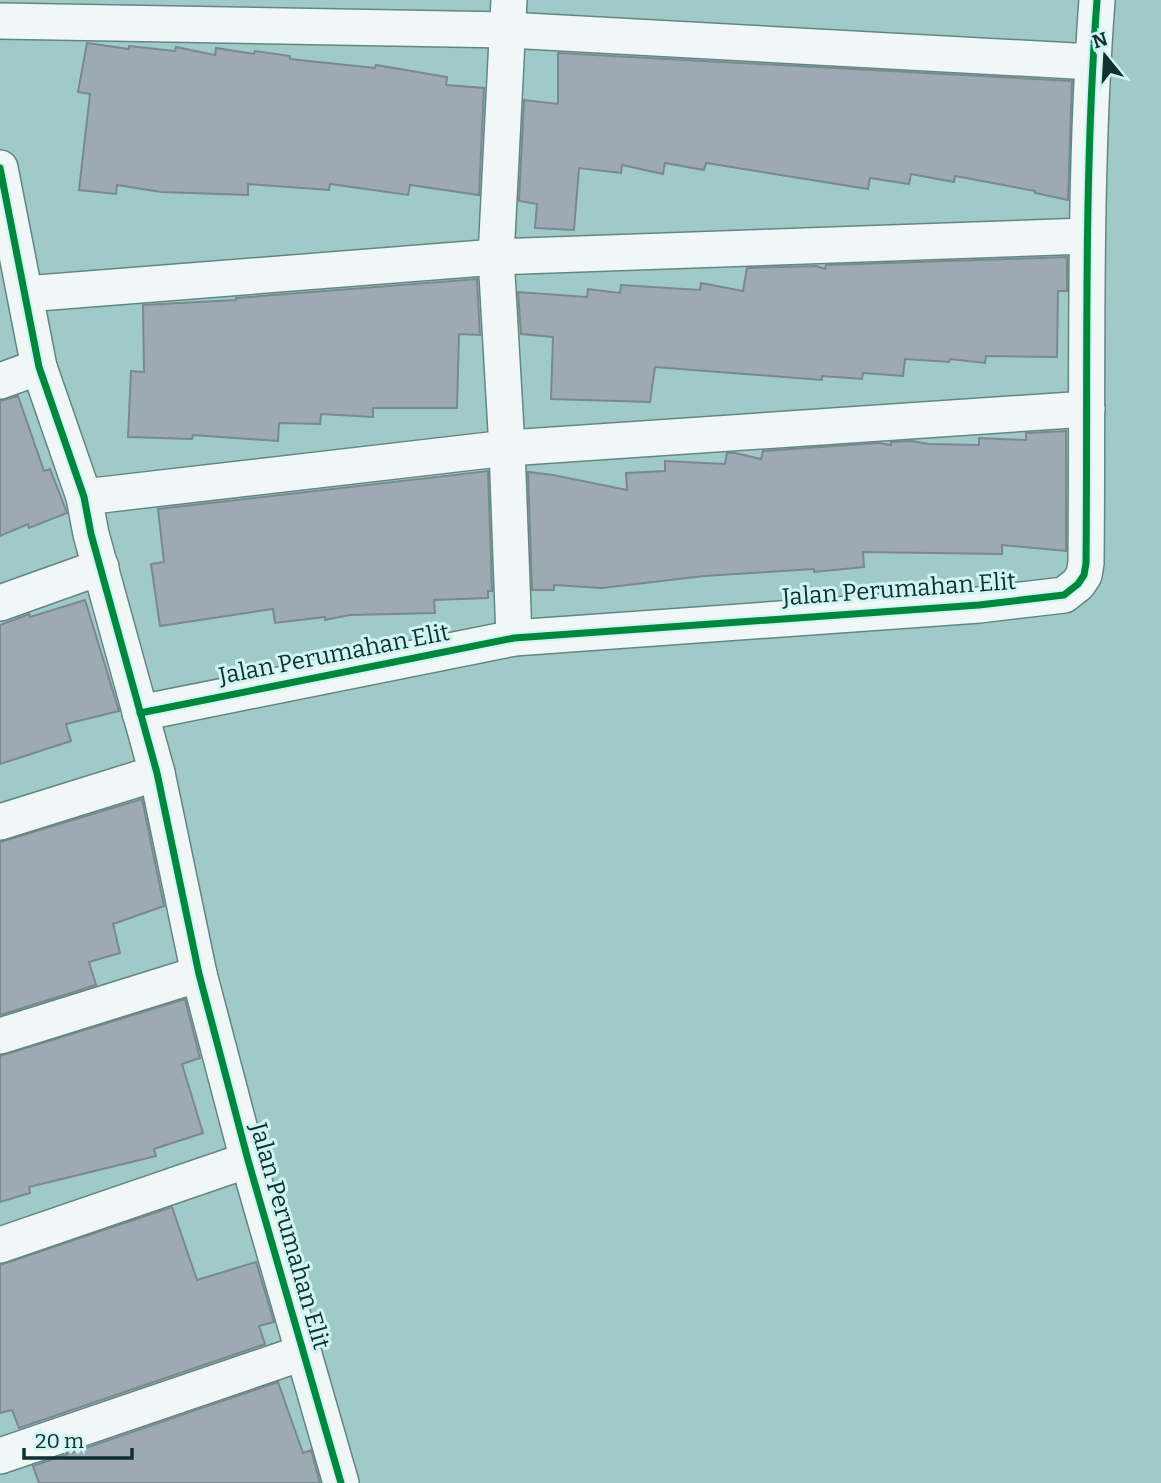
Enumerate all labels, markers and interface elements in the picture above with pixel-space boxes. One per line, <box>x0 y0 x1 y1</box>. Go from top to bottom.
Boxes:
north arrow <box>1070 21 1140 91</box>
text: N <box>1089 27 1111 54</box>
street label: Jalan Perumahan Elit <box>780 567 1017 611</box>
street label: Jalan Perumahan Elit <box>215 618 452 690</box>
street label: Jalan Perumahan Elit <box>244 1119 336 1353</box>
scale bar <box>24 1416 133 1460</box>
text: 20 m <box>35 1428 84 1454</box>

